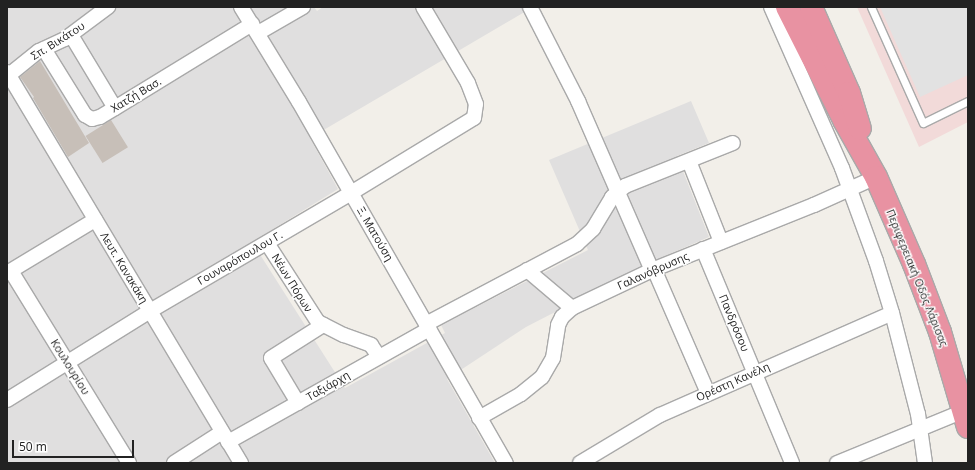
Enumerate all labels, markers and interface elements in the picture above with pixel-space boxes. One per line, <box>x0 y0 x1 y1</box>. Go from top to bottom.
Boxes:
street label: Σπ. Βικάτου <box>29 19 87 63</box>
street label: Χατζή Βασ. <box>108 75 164 115</box>
street label: Ξ. Ματούση <box>354 205 396 263</box>
street label: Περιφερειακή Οδός Λάρισας <box>883 207 951 349</box>
street label: Γουναρόπουλου Γ. <box>195 228 285 288</box>
street label: Λευτ. Κανακάκη <box>98 230 150 306</box>
street label: Γαλανόβρυσης <box>615 249 691 293</box>
street label: Νέων Πόρων <box>269 251 315 315</box>
street label: Πανδρόσου <box>716 293 752 353</box>
street label: Κουλουρίου <box>48 337 92 397</box>
street label: Ορέστη Κανέλη <box>694 360 772 404</box>
street label: Ταξιάρχη <box>304 368 352 404</box>
scale bar <box>14 432 136 458</box>
text: 50 m <box>19 438 47 455</box>

